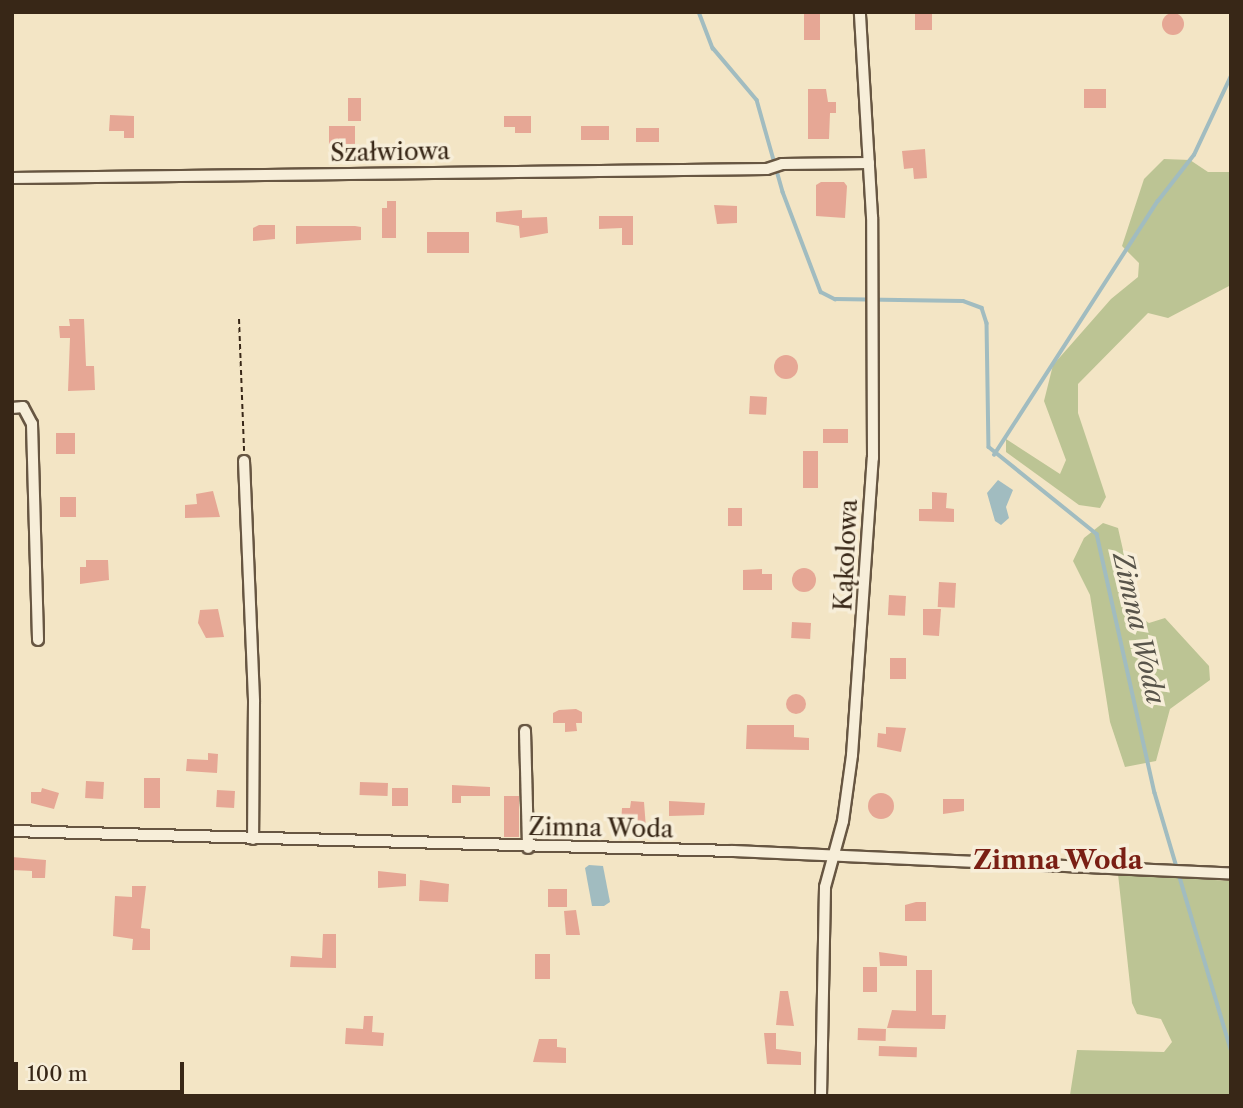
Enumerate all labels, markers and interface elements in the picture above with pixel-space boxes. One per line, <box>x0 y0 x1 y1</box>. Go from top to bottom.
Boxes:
street label: Szałwiowa <box>330 137 450 167</box>
street label: Kąkolowa <box>829 498 863 612</box>
water label: Zimna Woda <box>1105 549 1171 707</box>
street label: Zimna Woda <box>528 812 674 844</box>
district label: Zimna Woda <box>972 845 1144 877</box>
scale bar <box>18 1048 187 1092</box>
text: 100 m <box>27 1061 88 1086</box>

